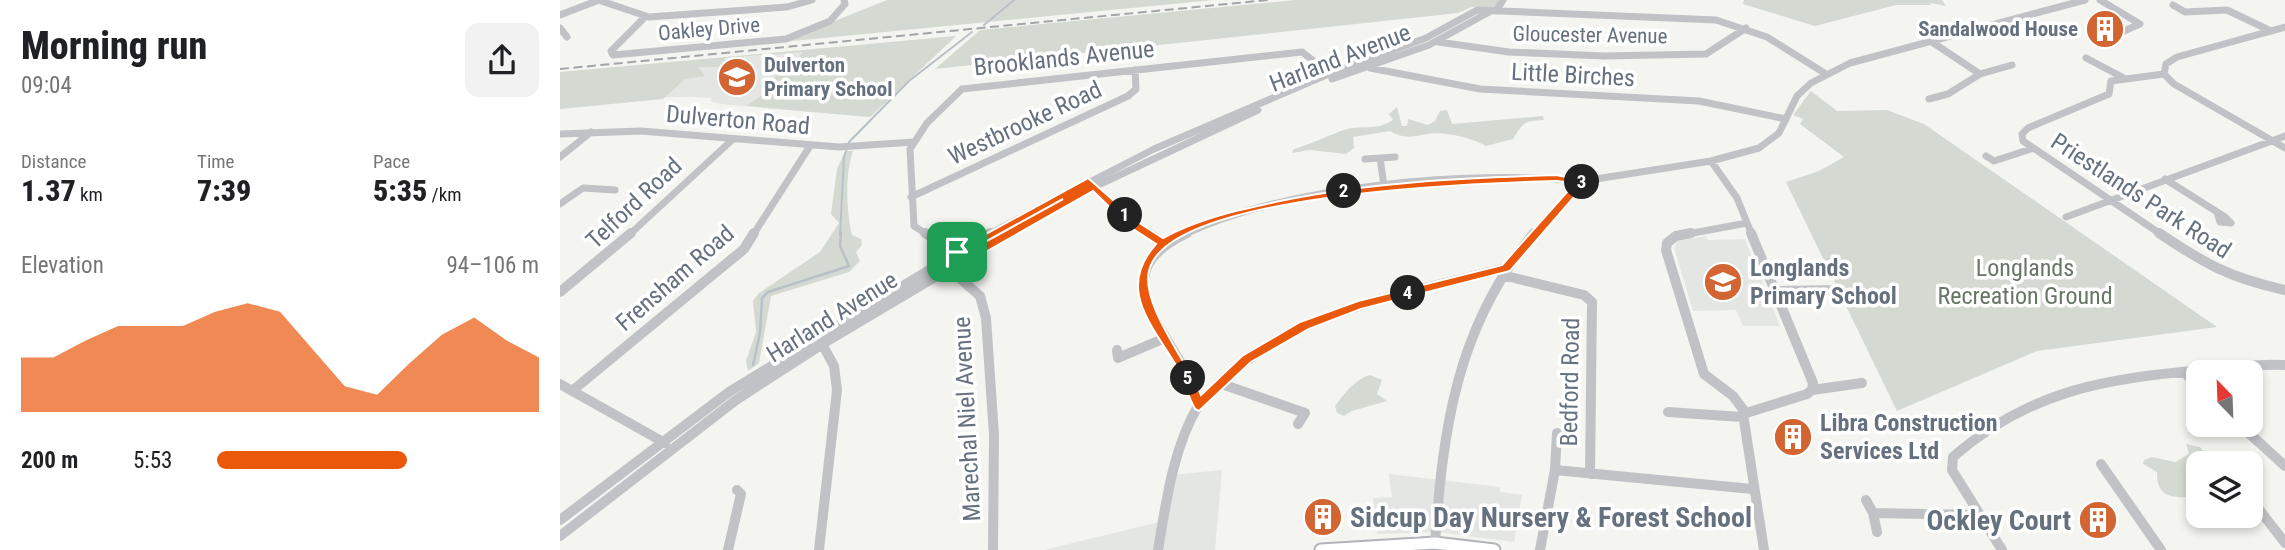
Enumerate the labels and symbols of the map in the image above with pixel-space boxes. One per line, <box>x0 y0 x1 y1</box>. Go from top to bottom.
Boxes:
building icon: Sandalwood House <box>2084 8 2126 50</box>
street label: Oakley Drive <box>657 13 761 45</box>
place label: Sandalwood House <box>1918 17 2078 41</box>
street label: Harland Avenue <box>1266 18 1414 98</box>
street label: Gloucester Avenue <box>1512 22 1668 48</box>
street label: Brooklands Avenue <box>972 35 1156 81</box>
place label: Dulverton Primary School <box>764 53 893 101</box>
school or university icon: Dulverton Primary School <box>716 56 758 98</box>
street label: Little Birches <box>1510 58 1636 92</box>
street label: Westbrooke Road <box>944 75 1106 171</box>
street label: Dulverton Road <box>665 100 811 140</box>
street label: Priestlands Park Road <box>2046 127 2236 265</box>
street label: Telford Road <box>580 152 688 254</box>
pin: 3 <box>1564 164 1600 200</box>
pin: 2 <box>1326 174 1362 208</box>
pin: 1 <box>1108 198 1142 232</box>
street label: Frensham Road <box>610 219 740 337</box>
pin <box>927 222 987 282</box>
place label: Longlands Primary School <box>1750 254 1897 310</box>
park label: Longlands Recreation Ground <box>1937 254 2113 310</box>
school or university icon: Longlands Primary School <box>1702 261 1744 303</box>
street label: Harland Avenue <box>761 266 903 368</box>
pin: 4 <box>1390 276 1426 310</box>
street label: Marechal Niel Avenue <box>948 316 986 522</box>
street label: Bedford Road <box>1555 317 1585 447</box>
pin: 5 <box>1170 360 1206 396</box>
north arrow <box>2186 360 2263 438</box>
place label: Libra Construction Services Ltd <box>1820 409 1997 465</box>
building icon: Libra Construction Services Ltd <box>1772 416 1814 458</box>
building icon: Sidcup Day Nursery & Forest School <box>1302 496 1344 538</box>
building icon: Ockley Court <box>2077 499 2119 541</box>
place label: Sidcup Day Nursery & Forest School <box>1350 501 1752 534</box>
place label: Ockley Court <box>1926 504 2071 537</box>

